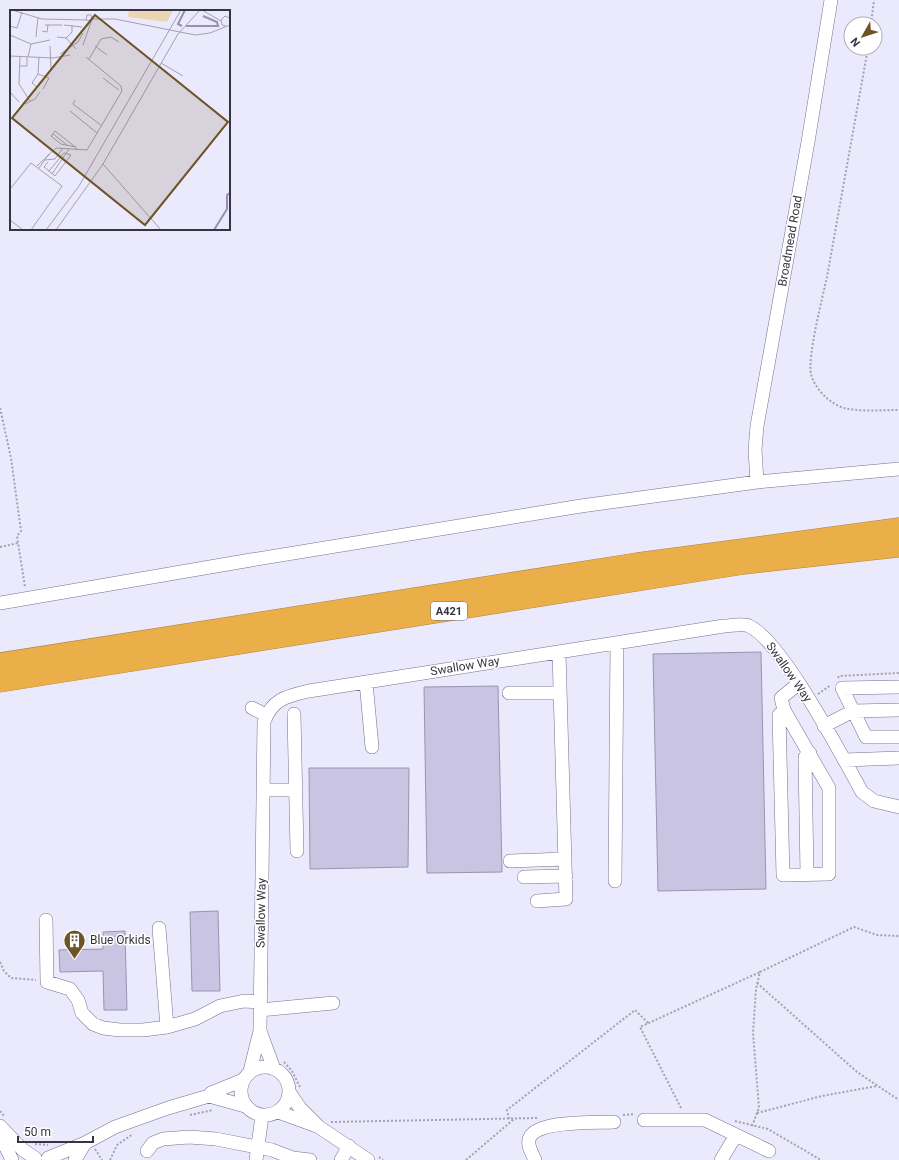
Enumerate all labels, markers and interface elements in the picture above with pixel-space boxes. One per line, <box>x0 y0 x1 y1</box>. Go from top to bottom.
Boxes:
inset map <box>10 10 230 230</box>
north arrow <box>843 16 883 56</box>
text: N <box>848 35 863 49</box>
street label: Broadmead Road <box>775 194 805 288</box>
road number: A421 <box>431 602 467 620</box>
street label: Swallow Way <box>763 639 815 705</box>
street label: Swallow Way <box>429 654 501 678</box>
street label: Swallow Way <box>253 878 269 948</box>
building icon: Blue Orkids <box>61 927 87 960</box>
place label: Blue Orkids <box>90 933 151 947</box>
scale bar <box>18 1118 93 1144</box>
text: 50 m <box>24 1125 51 1139</box>

